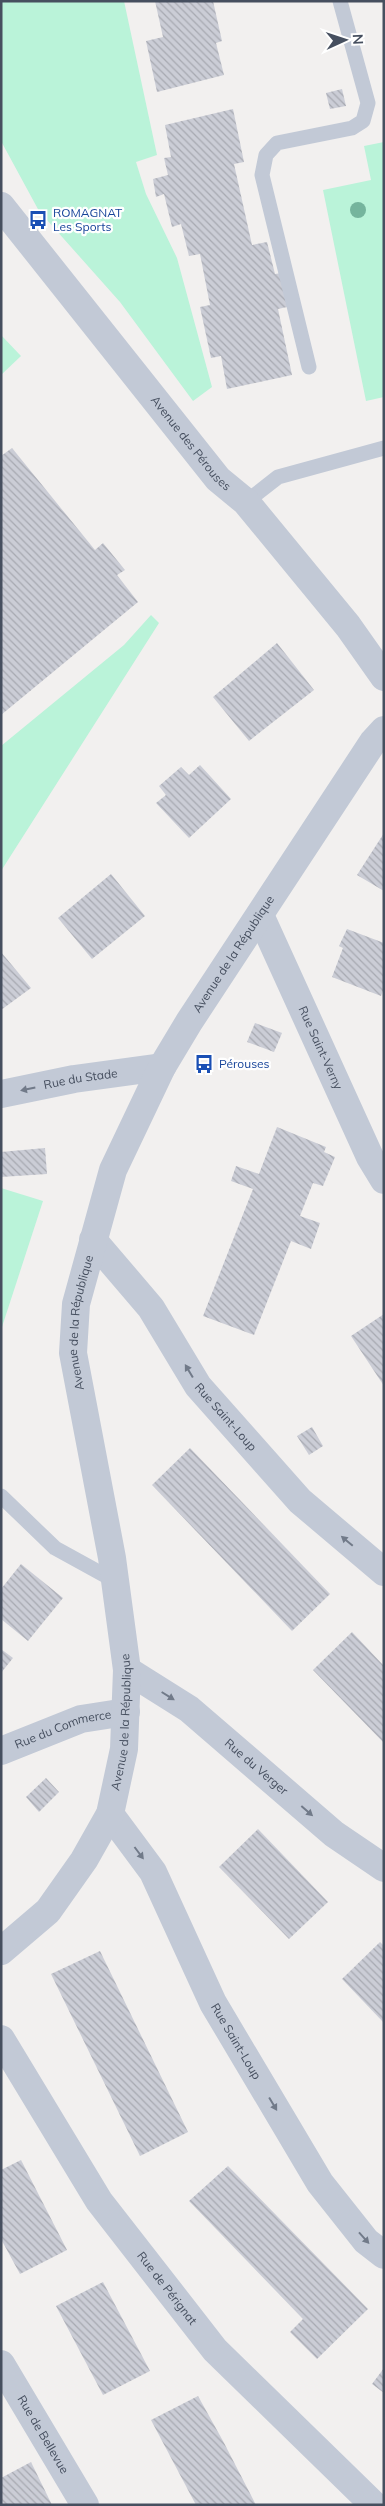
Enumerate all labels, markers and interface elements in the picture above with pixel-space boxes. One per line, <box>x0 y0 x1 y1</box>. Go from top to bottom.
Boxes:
north arrow <box>320 15 370 65</box>
text: N <box>349 34 367 45</box>
place label: ROMAGNAT Les Sports <box>53 205 123 234</box>
bus stop icon: ROMAGNAT Les Sports <box>27 209 49 231</box>
street label: Avenue des Pérouses <box>148 393 234 494</box>
street label: Avenue de la République <box>189 892 277 1015</box>
street label: Rue Saint-Verny <box>295 1004 347 1092</box>
bus stop icon: Pérouses <box>193 1053 215 1075</box>
place label: Pérouses <box>219 1056 270 1071</box>
street label: Rue du Stade <box>42 1065 118 1092</box>
one-way arrow <box>20 1085 35 1093</box>
street label: Avenue de la République <box>65 1253 96 1392</box>
one-way arrow <box>184 1365 193 1378</box>
street label: Rue Saint-Loup <box>192 1380 260 1454</box>
one-way arrow <box>340 1535 353 1546</box>
street label: Avenue de la République <box>107 1653 134 1792</box>
one-way arrow <box>162 1692 175 1701</box>
street label: Rue du Commerce <box>12 1706 112 1752</box>
street label: Rue du Verger <box>222 1735 292 1798</box>
one-way arrow <box>301 1805 314 1816</box>
one-way arrow <box>134 1846 144 1860</box>
street label: Rue Saint-Loup <box>208 2000 265 2082</box>
one-way arrow <box>268 2098 277 2111</box>
one-way arrow <box>358 2232 370 2244</box>
street label: Rue de Pérignat <box>134 2248 201 2328</box>
street label: Rue de Bellevue <box>14 2392 72 2476</box>

